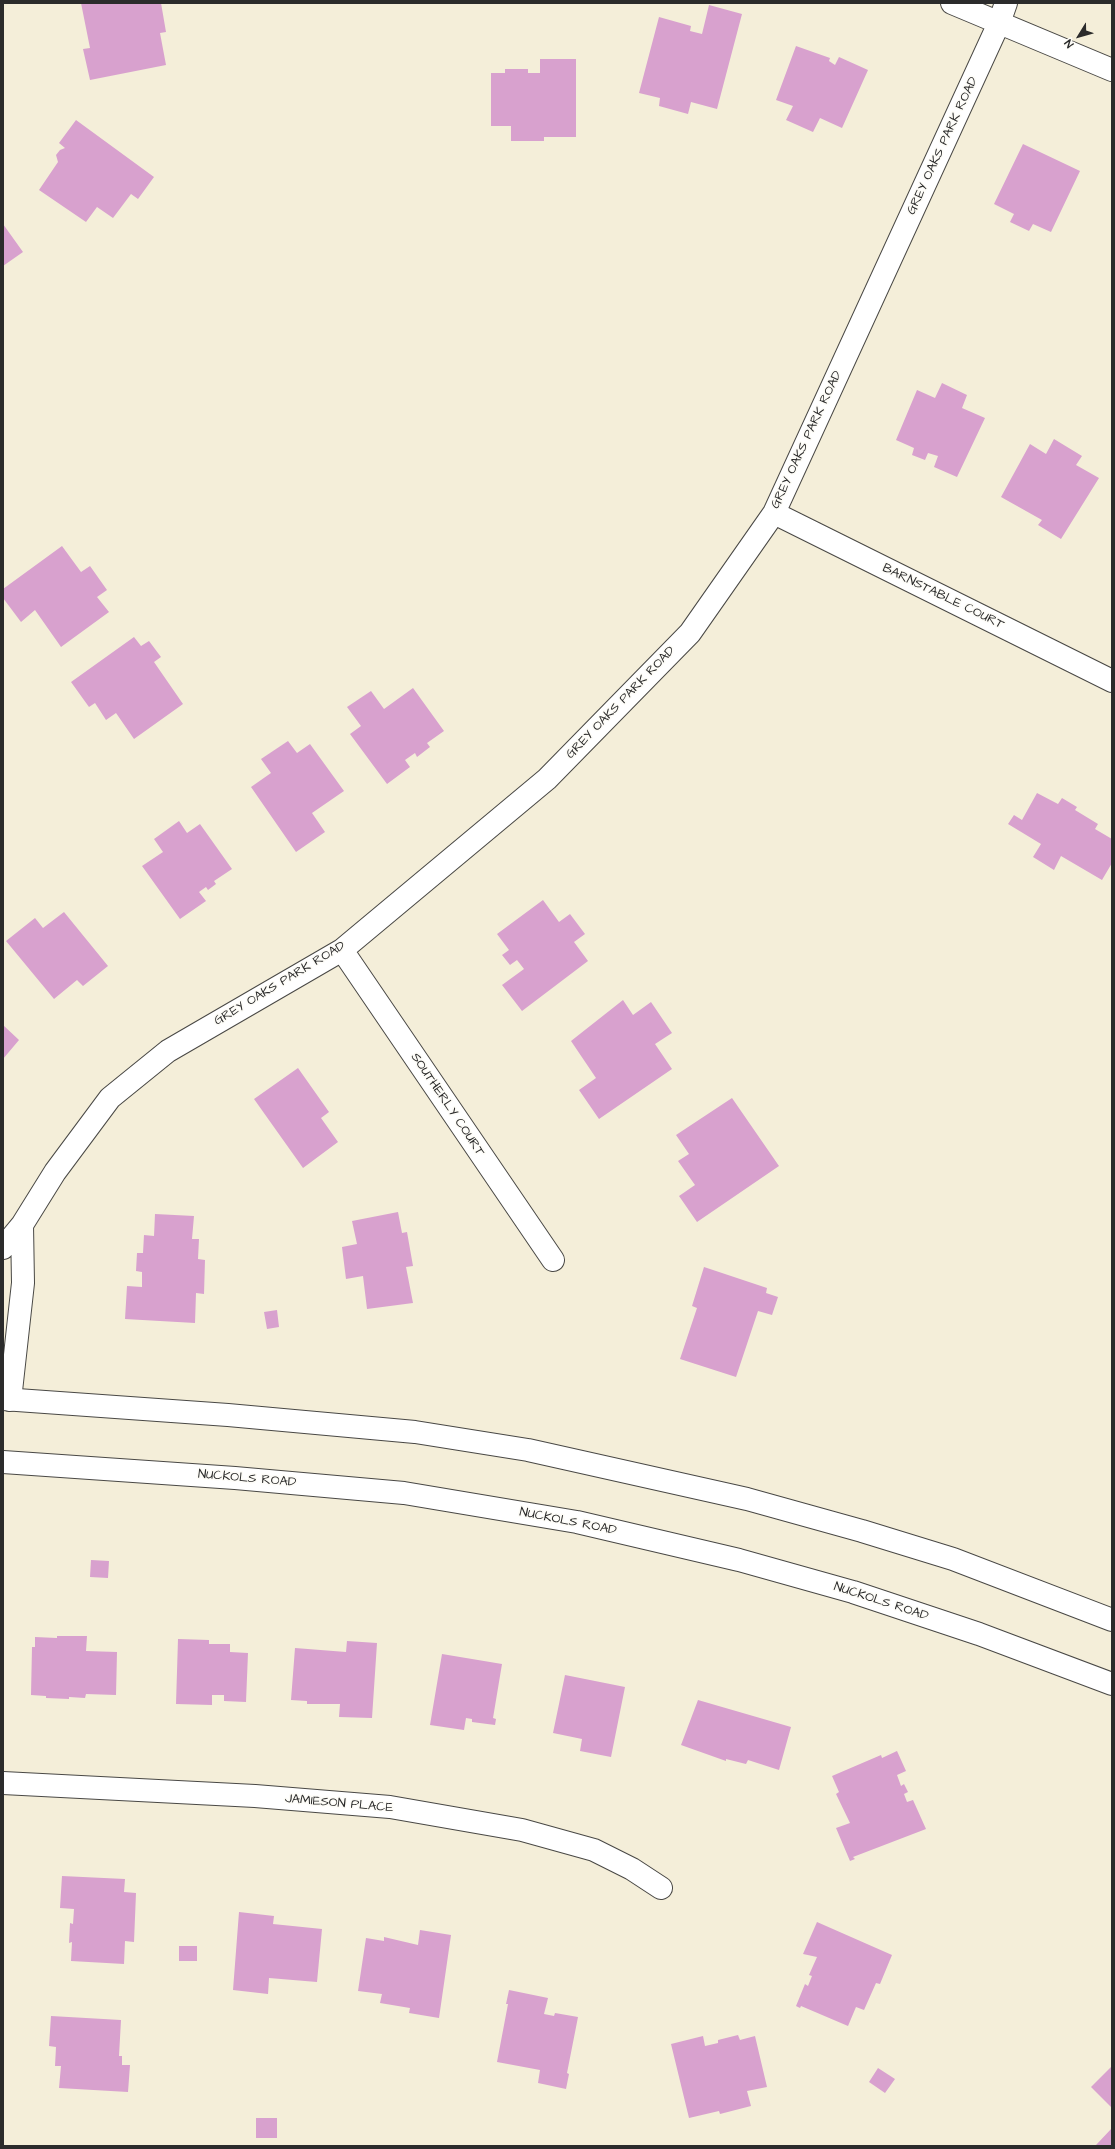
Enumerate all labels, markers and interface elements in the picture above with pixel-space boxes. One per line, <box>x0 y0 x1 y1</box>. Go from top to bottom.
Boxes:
north arrow <box>1059 16 1099 56</box>
text: N <box>1061 36 1077 51</box>
street label: GREY OAKS PARK ROAD <box>904 75 982 217</box>
street label: GREY OAKS PARK ROAD <box>768 369 846 511</box>
street label: BARNSTABLE COURT <box>880 561 1006 633</box>
street label: GREY OAKS PARK ROAD <box>563 644 679 762</box>
street label: GREY OAKS PARK ROAD <box>212 939 348 1029</box>
street label: SOUTHERLY COURT <box>407 1050 487 1160</box>
street label: NUCKOLS ROAD <box>197 1467 297 1491</box>
street label: NUCKOLS ROAD <box>518 1505 618 1539</box>
street label: NUCKOLS ROAD <box>832 1579 930 1625</box>
street label: JAMIESON PLACE <box>284 1791 394 1817</box>

